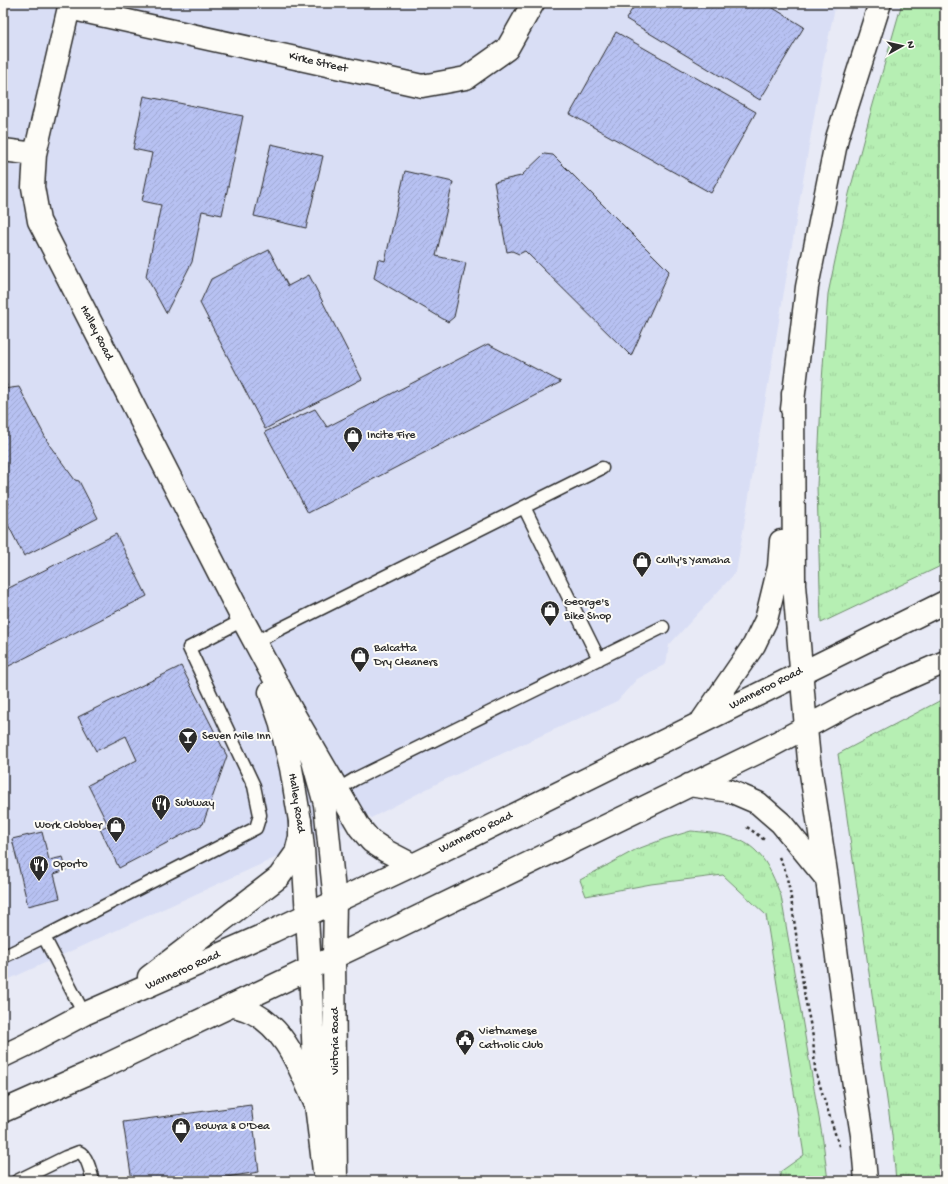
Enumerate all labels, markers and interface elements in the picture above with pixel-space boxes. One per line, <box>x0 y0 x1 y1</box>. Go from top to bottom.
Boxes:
north arrow <box>882 26 922 66</box>
text: N <box>903 40 916 49</box>
street label: Kirke Street <box>287 49 350 77</box>
street label: Halley Road <box>76 303 116 364</box>
shop icon: Incite Fire <box>342 425 364 453</box>
place label: Incite Fire <box>367 429 416 443</box>
shop icon: Cully's Yamaha <box>631 550 653 578</box>
place label: Cully's Yamaha <box>656 554 730 568</box>
place label: George's Bike Shop <box>563 596 611 624</box>
shop icon: George's Bike Shop <box>539 599 561 627</box>
place label: Balcatta Dry Cleaners <box>373 642 438 670</box>
shop icon: Balcatta Dry Cleaners <box>349 645 371 673</box>
street label: Wanneroo Road <box>727 664 806 713</box>
bar icon: Seven Mile Inn <box>177 726 199 754</box>
place label: Seven Mile Inn <box>202 730 271 744</box>
street label: Halley Road <box>284 772 308 835</box>
restaurant icon: Subway <box>150 793 172 821</box>
place label: Subway <box>175 797 214 811</box>
street label: Wanneroo Road <box>437 809 516 857</box>
shop icon: Work Clobber <box>105 815 127 843</box>
place label: Work Clobber <box>35 819 104 833</box>
restaurant icon: Oporto <box>28 854 50 882</box>
place label: Oporto <box>53 858 88 872</box>
street label: Wanneroo Road <box>144 948 223 994</box>
street label: Victoria Road <box>329 1007 343 1076</box>
place label: Vietnamese Catholic Club <box>478 1025 544 1053</box>
public building icon: Vietnamese Catholic Club <box>454 1028 476 1056</box>
shop icon: Bowra & O'Dea <box>170 1116 192 1144</box>
place label: Bowra & O'Dea <box>194 1120 270 1134</box>

